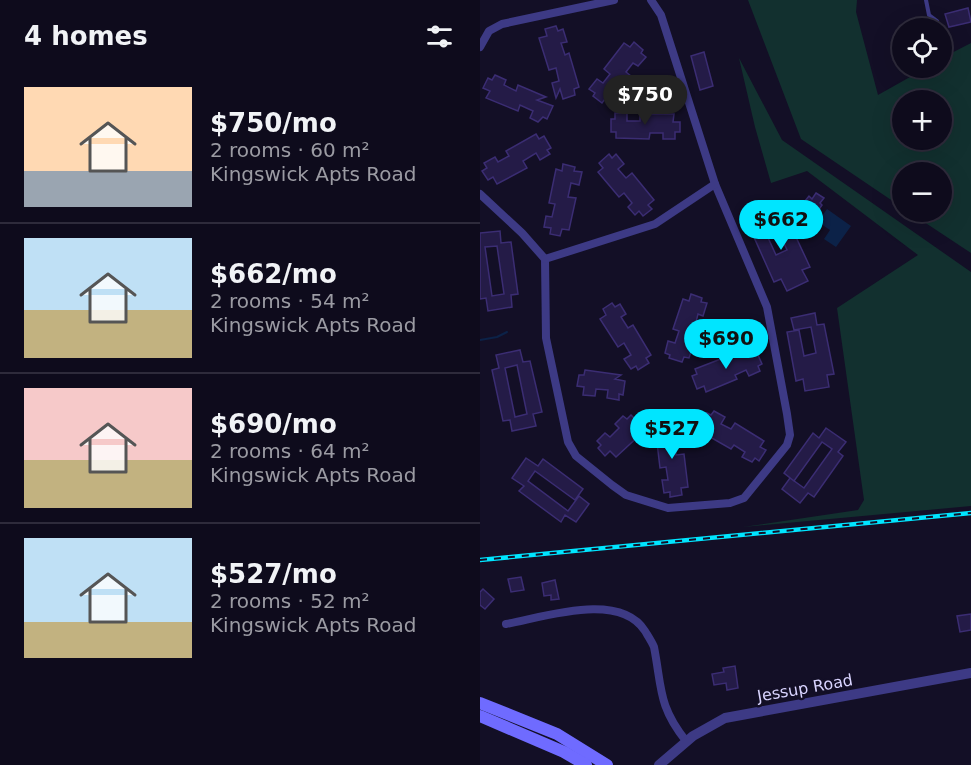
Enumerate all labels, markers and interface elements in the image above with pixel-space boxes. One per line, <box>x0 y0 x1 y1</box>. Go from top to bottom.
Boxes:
map controls <box>892 18 952 222</box>
button: locate <box>892 18 952 78</box>
icon: filters <box>423 20 456 53</box>
text: 4 homes <box>24 21 148 51</box>
pin: $750 <box>609 75 681 126</box>
text: $750 <box>617 82 673 106</box>
button: + <box>892 90 952 150</box>
text: $750/mo <box>210 108 337 138</box>
icon: home <box>72 111 144 183</box>
text: 2 rooms · 60 m² <box>210 138 370 162</box>
text: Kingswick Apts Road <box>210 162 417 186</box>
button: − <box>892 162 952 222</box>
pin: $662 <box>745 200 817 251</box>
text: $662 <box>753 207 809 231</box>
text: $662/mo <box>210 259 337 289</box>
icon: home <box>72 262 144 334</box>
text: 2 rooms · 54 m² <box>210 289 370 313</box>
text: Kingswick Apts Road <box>210 313 417 337</box>
pin: $690 <box>690 319 762 370</box>
text: $690 <box>698 326 754 350</box>
text: $690/mo <box>210 409 337 439</box>
pin: $527 <box>636 409 708 460</box>
icon: home <box>72 412 144 484</box>
text: $527 <box>644 416 700 440</box>
text: 2 rooms · 64 m² <box>210 439 370 463</box>
text: Kingswick Apts Road <box>210 463 417 487</box>
text: $527/mo <box>210 559 337 589</box>
icon: home <box>72 562 144 634</box>
text: 2 rooms · 52 m² <box>210 589 370 613</box>
text: Kingswick Apts Road <box>210 613 417 637</box>
street label: Jessup Road <box>755 670 854 706</box>

